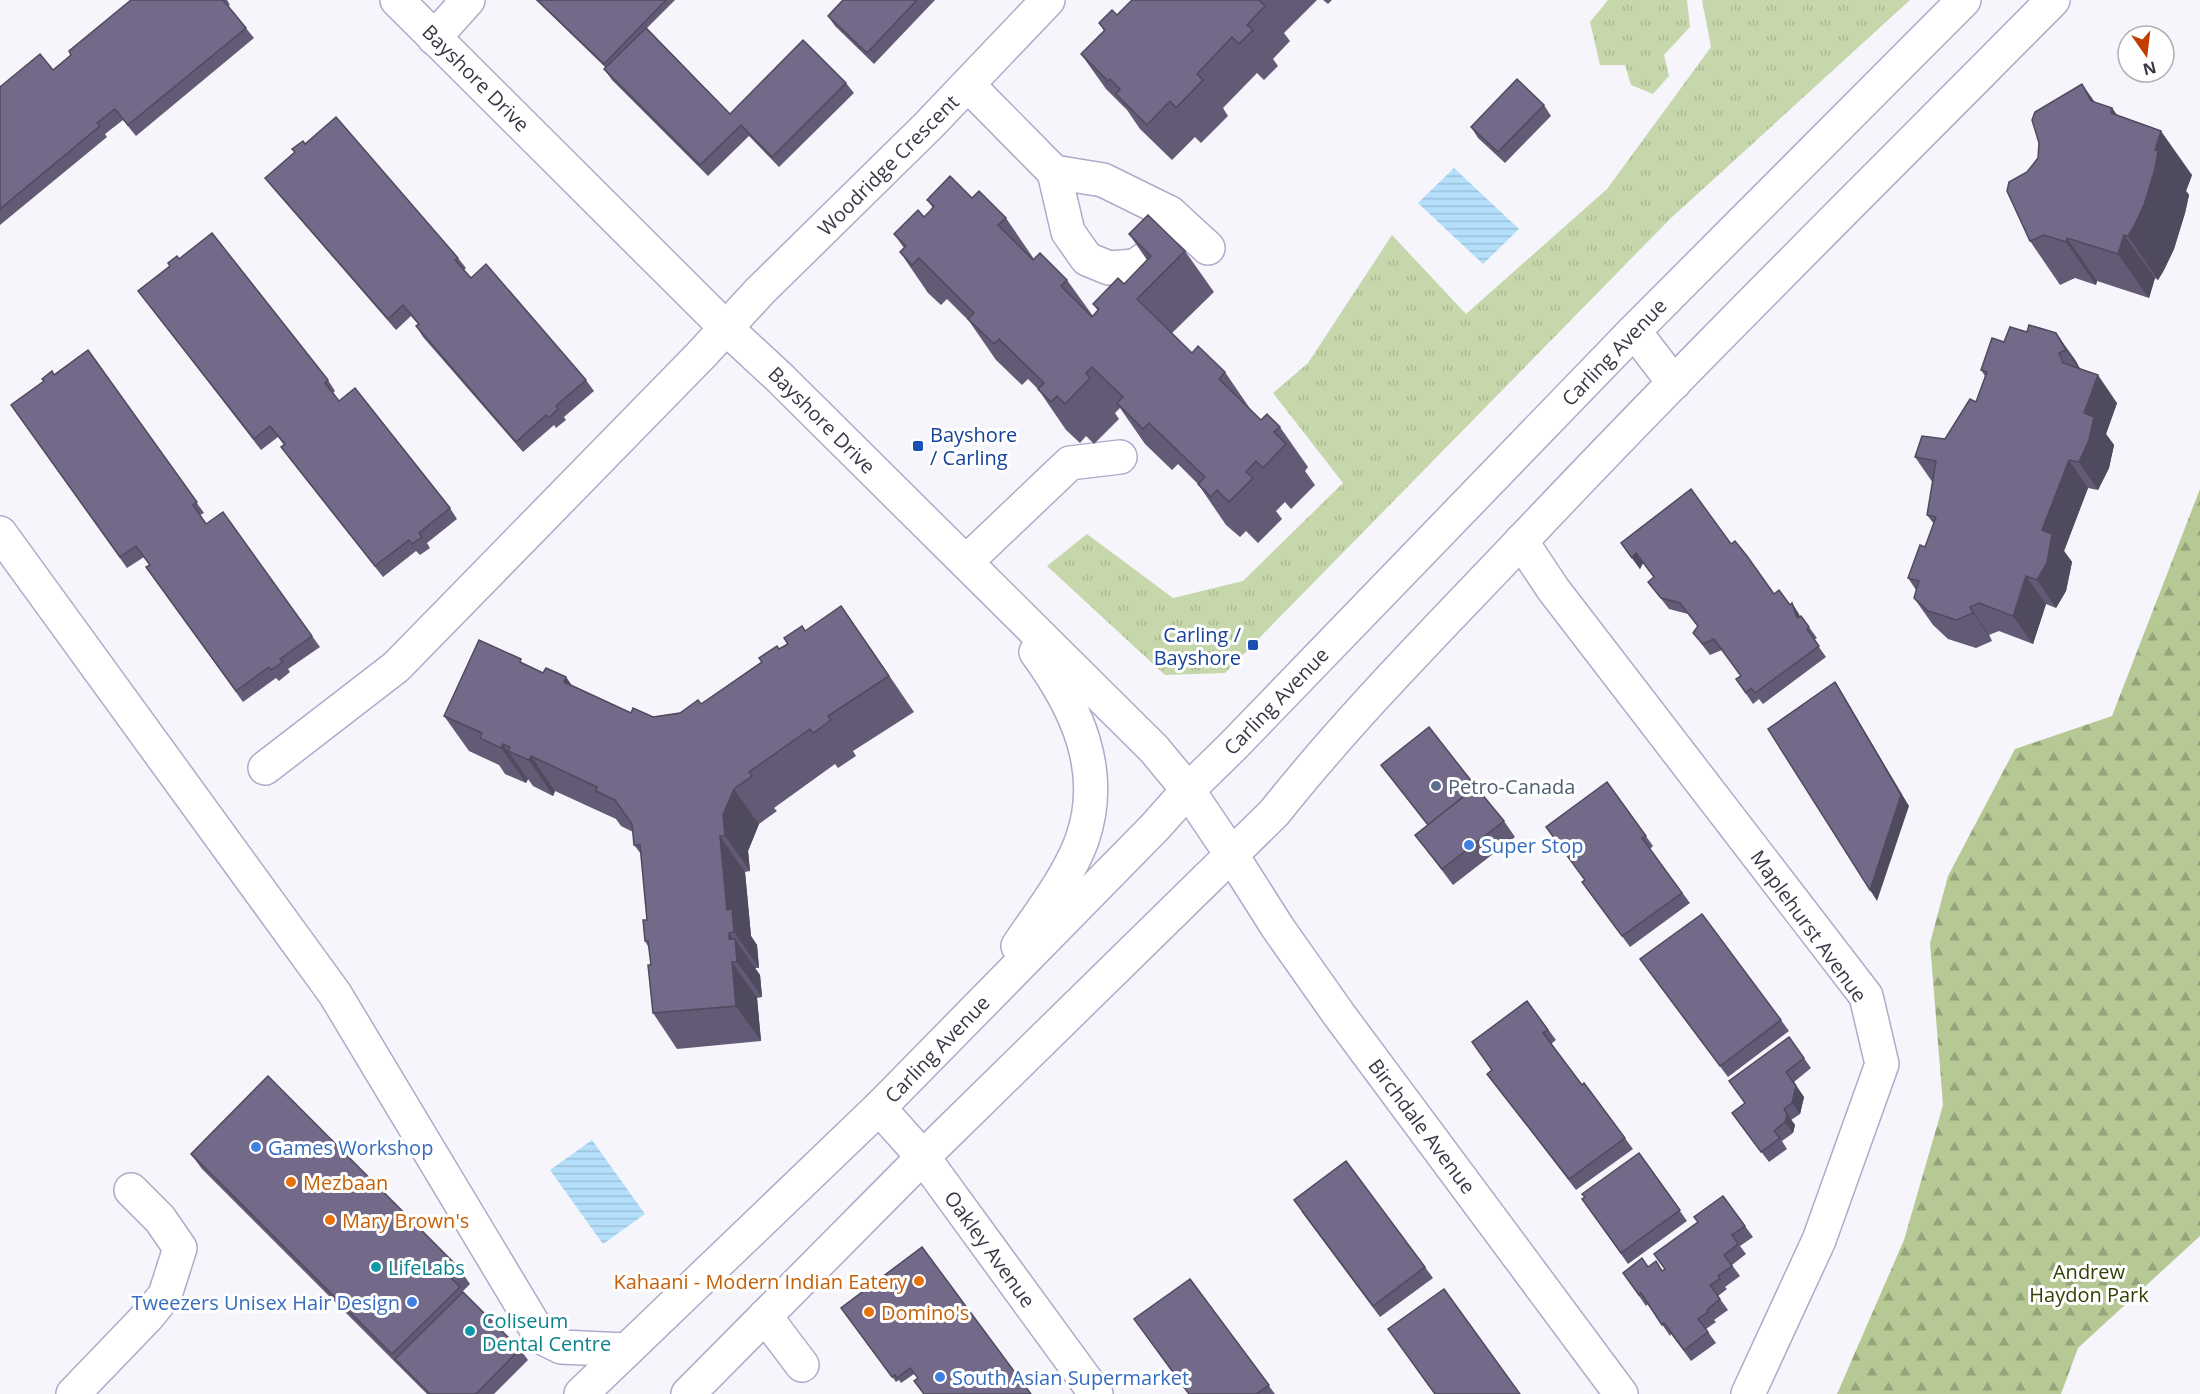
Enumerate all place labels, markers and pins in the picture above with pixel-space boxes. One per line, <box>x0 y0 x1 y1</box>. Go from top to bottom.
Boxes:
place label: Bayshore / Carling <box>930 421 1017 471</box>
marker: Bayshore / Carling <box>911 439 925 453</box>
place label: Carling / Bayshore <box>1154 621 1242 671</box>
marker: Carling / Bayshore <box>1246 638 1260 652</box>
place label: Petro-Canada <box>1448 773 1575 800</box>
marker: Petro-Canada <box>1429 779 1443 793</box>
place label: Super Stop <box>1481 832 1583 859</box>
marker: Super Stop <box>1462 838 1476 852</box>
place label: Games Workshop <box>268 1134 433 1161</box>
marker: Games Workshop <box>249 1140 263 1154</box>
place label: Mezbaan <box>303 1169 388 1196</box>
marker: Mezbaan <box>284 1175 298 1189</box>
place label: Mary Brown's <box>342 1207 469 1234</box>
marker: Mary Brown's <box>323 1213 337 1227</box>
place label: LifeLabs <box>388 1254 465 1281</box>
marker: LifeLabs <box>369 1260 383 1274</box>
place label: Kahaani - Modern Indian Eatery <box>613 1268 908 1295</box>
marker: Kahaani - Modern Indian Eatery <box>912 1274 926 1288</box>
place label: Tweezers Unisex Hair Design <box>131 1289 400 1316</box>
marker: Tweezers Unisex Hair Design <box>405 1295 419 1309</box>
place label: Domino's <box>881 1299 969 1326</box>
marker: Domino's <box>862 1305 876 1319</box>
place label: Coliseum Dental Centre <box>482 1307 611 1357</box>
marker: Coliseum Dental Centre <box>463 1324 477 1338</box>
place label: South Asian Supermarket <box>952 1364 1189 1391</box>
marker: South Asian Supermarket <box>933 1370 947 1384</box>

